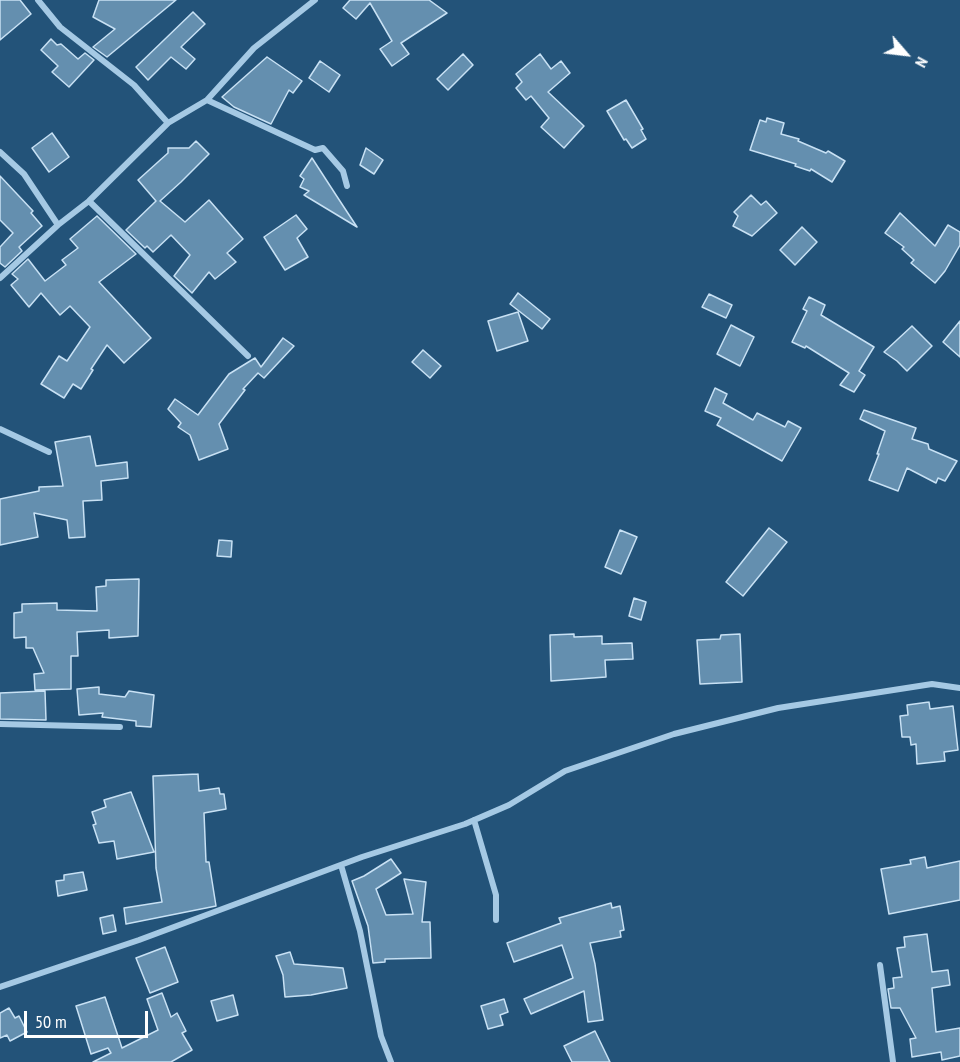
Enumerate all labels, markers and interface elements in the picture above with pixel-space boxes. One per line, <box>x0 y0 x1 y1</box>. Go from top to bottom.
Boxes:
north arrow <box>876 24 936 84</box>
text: N <box>911 54 933 71</box>
scale bar <box>27 999 152 1037</box>
text: 50 m <box>35 1010 67 1033</box>

